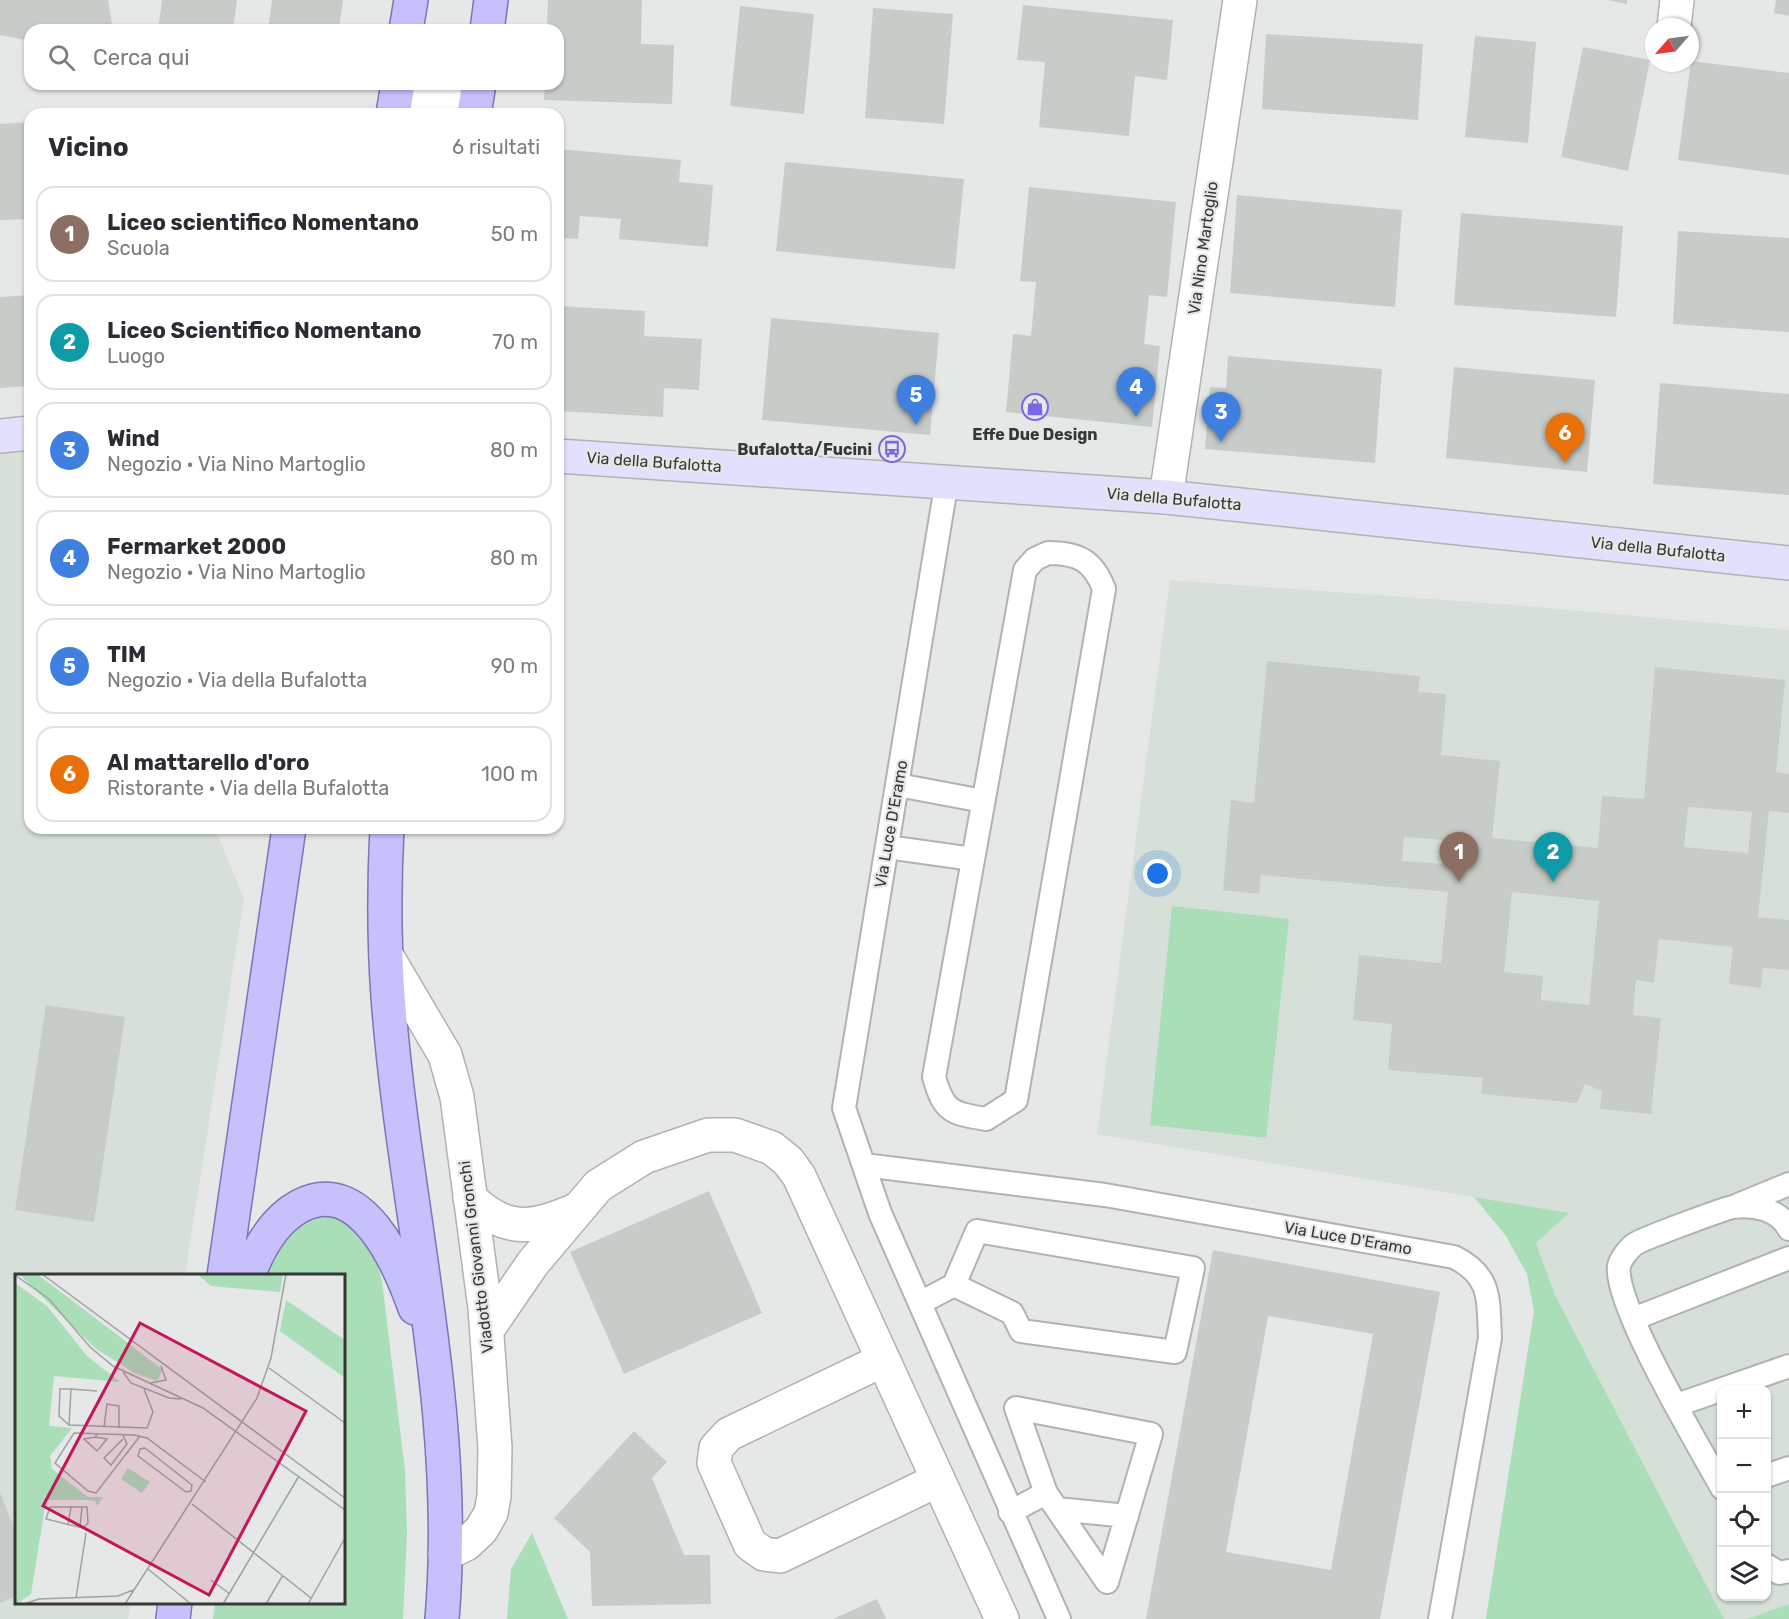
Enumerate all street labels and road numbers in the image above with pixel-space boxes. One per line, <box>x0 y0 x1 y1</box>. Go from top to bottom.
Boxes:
street label: Via Nino Martoglio <box>1184 180 1222 316</box>
street label: Via della Bufalotta <box>586 448 722 476</box>
street label: Via della Bufalotta <box>1106 484 1242 514</box>
street label: Via della Bufalotta <box>1590 532 1726 566</box>
street label: Via Luce D'Eramo <box>870 759 912 889</box>
street label: Viadotto Giovanni Gronchi <box>455 1160 497 1354</box>
street label: Via Luce D'Eramo <box>1283 1217 1413 1259</box>

